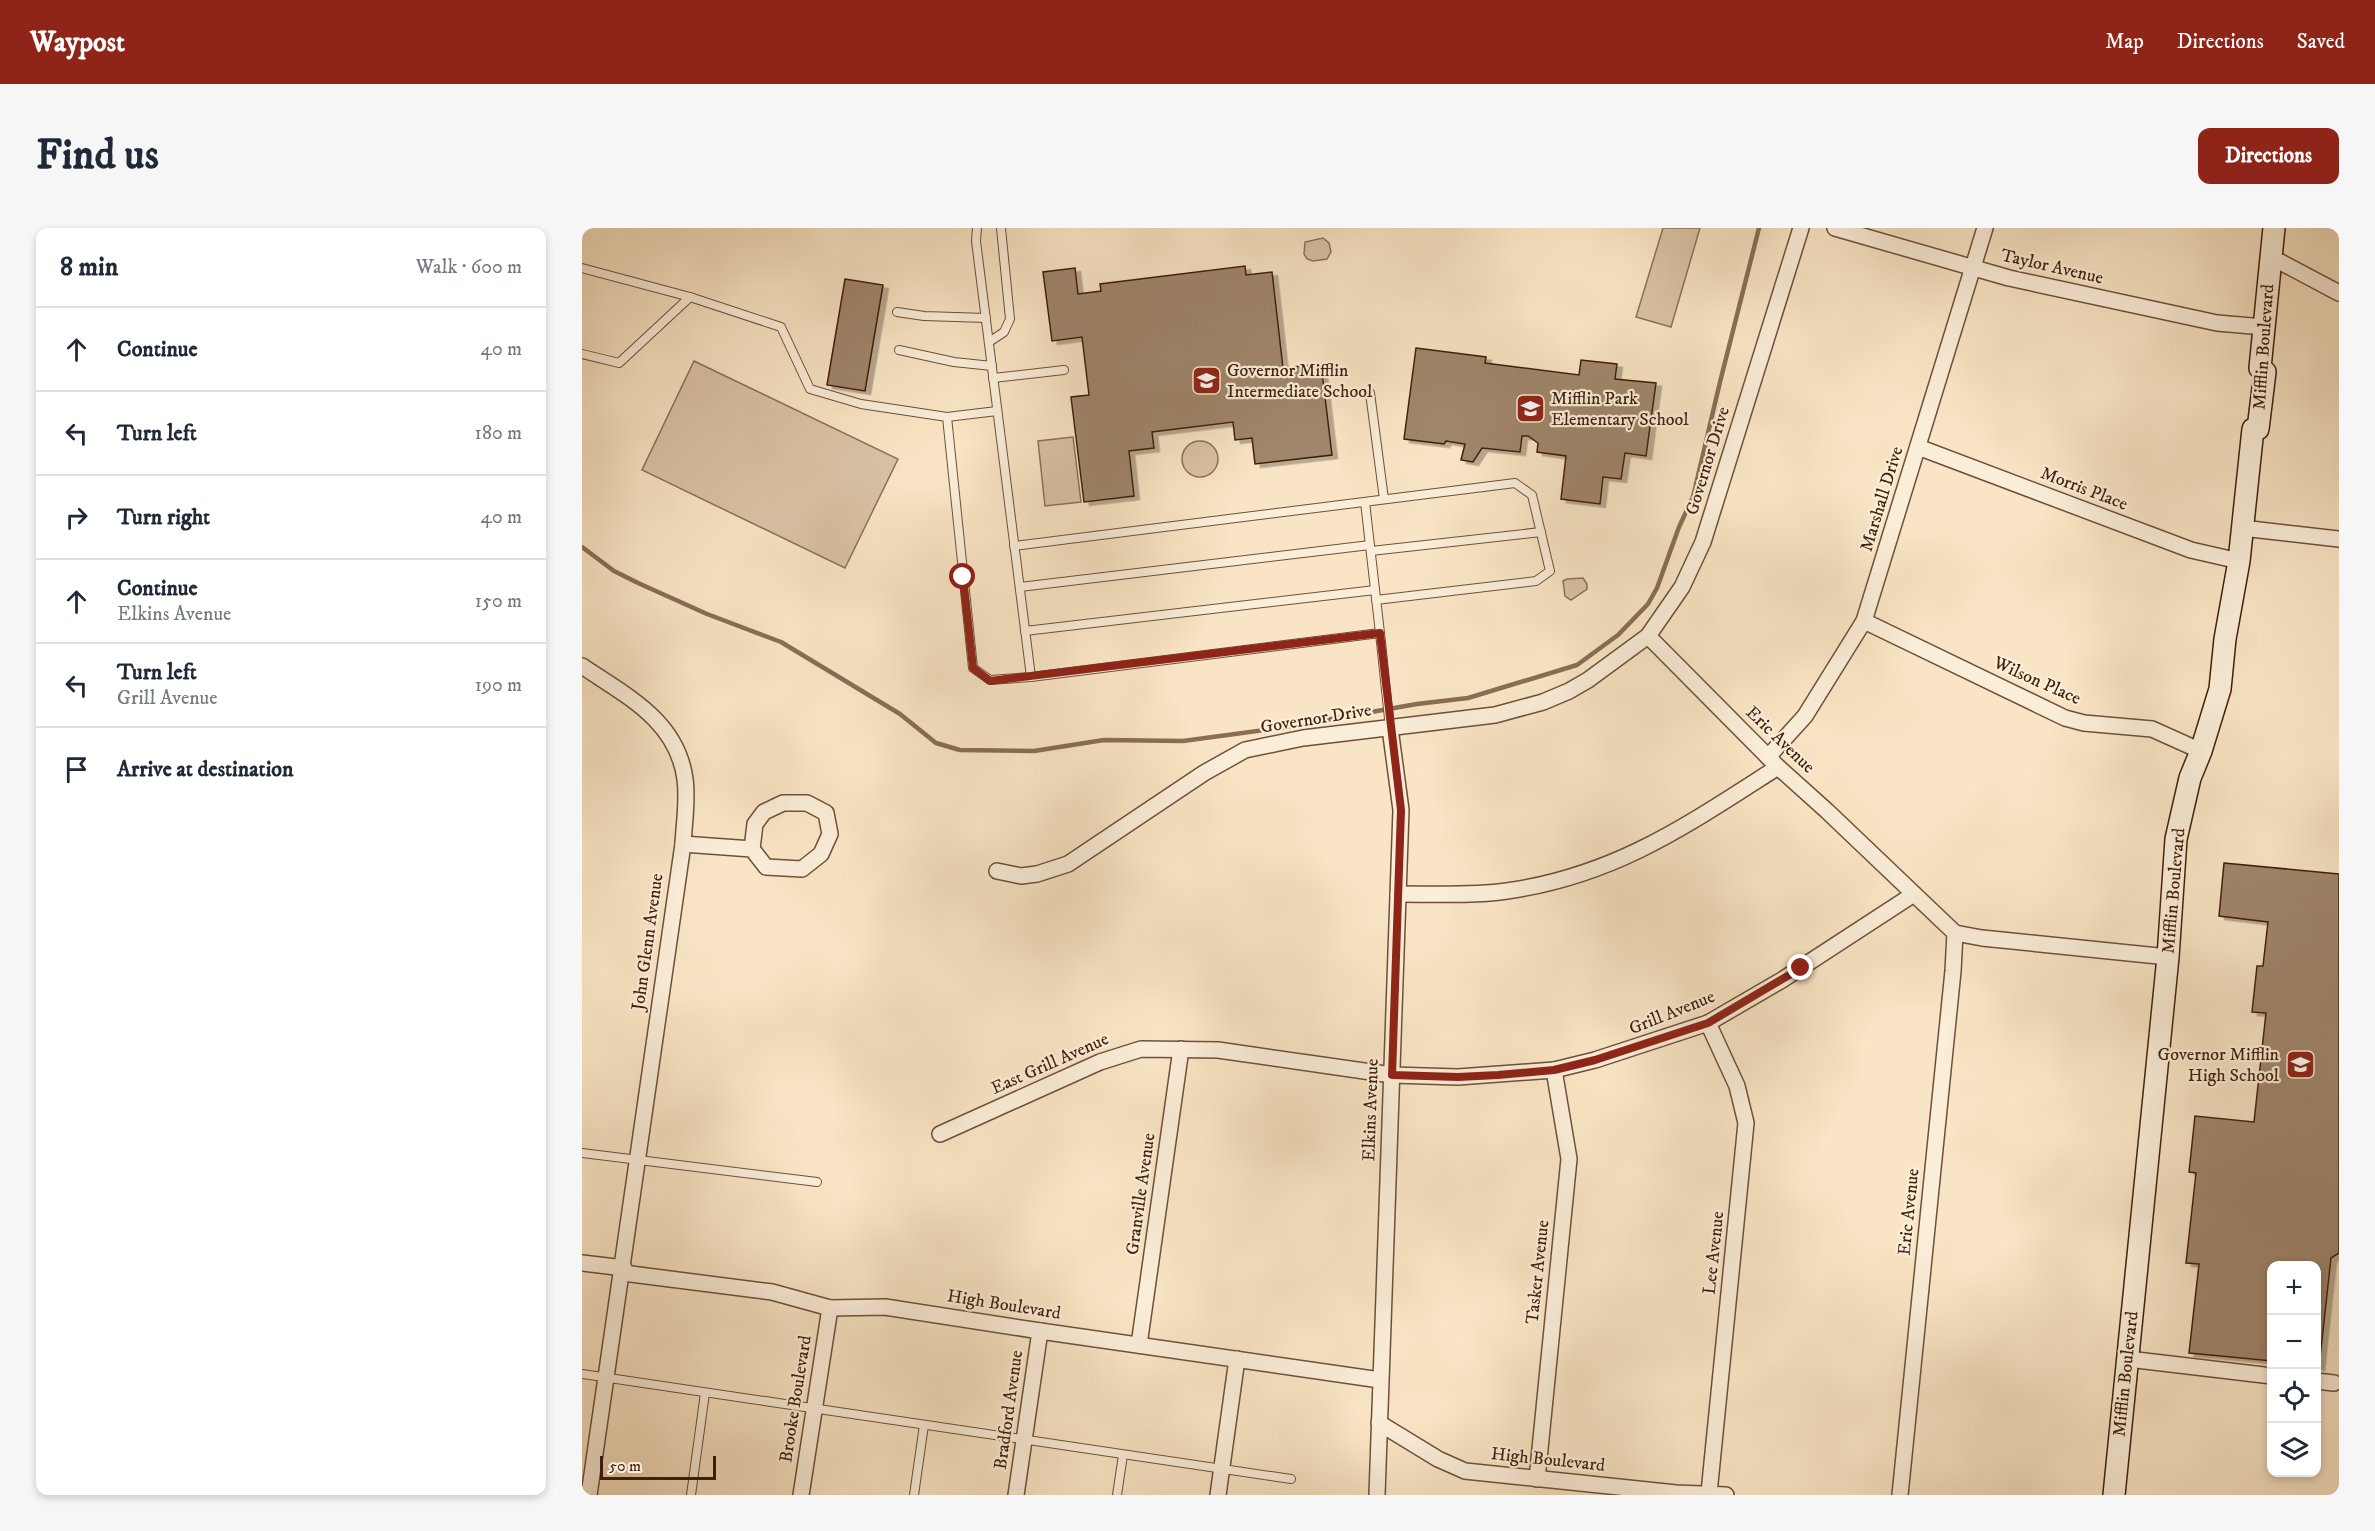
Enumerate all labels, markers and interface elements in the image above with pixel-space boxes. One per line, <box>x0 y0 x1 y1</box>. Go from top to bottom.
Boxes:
text: Waypost <box>30 25 125 60</box>
text: Map <box>2105 29 2144 55</box>
text: Directions <box>2177 29 2264 55</box>
text: Saved <box>2297 29 2345 55</box>
button: Directions <box>2198 128 2339 184</box>
text: Find us <box>36 130 159 182</box>
street label: Taylor Avenue <box>1999 245 2105 289</box>
text: 8 min <box>60 251 118 284</box>
text: Walk · 600 m <box>416 255 522 280</box>
street label: Mifflin Boulevard <box>2249 283 2279 411</box>
icon: ahead <box>60 333 93 366</box>
text: Continue <box>117 336 198 363</box>
text: 40 m <box>480 337 522 362</box>
place label: Governor Mifflin Intermediate School <box>1227 360 1373 403</box>
school or university icon: Governor Mifflin Intermediate School <box>1190 365 1222 397</box>
place label: Mifflin Park Elementary School <box>1551 388 1689 431</box>
school or university icon: Mifflin Park Elementary School <box>1514 393 1546 425</box>
street label: Governor Drive <box>1681 404 1735 518</box>
icon: left <box>60 417 93 450</box>
text: Turn left <box>117 420 197 447</box>
text: 180 m <box>475 421 522 446</box>
street label: Marshall Drive <box>1856 444 1908 554</box>
street label: Morris Place <box>2037 462 2131 516</box>
icon: right <box>60 501 93 534</box>
text: Turn right <box>117 504 210 531</box>
text: 40 m <box>480 505 522 530</box>
route start <box>949 563 975 589</box>
text: Continue <box>117 575 198 602</box>
icon: ahead <box>60 585 93 618</box>
text: 150 m <box>475 589 522 614</box>
text: Elkins Avenue <box>117 602 231 627</box>
street label: Wilson Place <box>1989 652 2084 710</box>
text: Turn left <box>117 659 197 686</box>
icon: left <box>60 669 93 702</box>
text: 190 m <box>475 673 522 698</box>
text: Grill Avenue <box>117 686 218 711</box>
street label: Governor Drive <box>1259 699 1373 739</box>
street label: Eric Avenue <box>1741 702 1819 778</box>
icon: arrive <box>60 753 93 786</box>
text: Arrive at destination <box>117 756 294 783</box>
street label: Mifflin Boulevard <box>2158 827 2190 955</box>
street label: John Glenn Avenue <box>627 872 669 1014</box>
route end <box>1787 954 1813 980</box>
street label: Grill Avenue <box>1626 986 1718 1040</box>
street label: East Grill Avenue <box>988 1028 1112 1100</box>
place label: Governor Mifflin High School <box>2158 1044 2280 1087</box>
school or university icon: Governor Mifflin High School <box>2284 1049 2316 1081</box>
street label: Elkins Avenue <box>1358 1058 1384 1162</box>
street label: Granville Avenue <box>1122 1132 1160 1256</box>
street label: Eric Avenue <box>1893 1167 1925 1257</box>
street label: Lee Avenue <box>1699 1210 1729 1296</box>
street label: Tasker Avenue <box>1522 1219 1554 1325</box>
map controls <box>2267 1261 2321 1477</box>
button: + <box>2267 1261 2321 1315</box>
street label: High Boulevard <box>946 1285 1062 1325</box>
street label: Mifflin Boulevard <box>2108 1310 2144 1438</box>
button: − <box>2267 1315 2321 1369</box>
street label: Brooke Boulevard <box>775 1334 817 1464</box>
street label: Bradford Avenue <box>990 1349 1028 1471</box>
button: locate <box>2267 1369 2321 1423</box>
button: layers <box>2267 1423 2321 1477</box>
street label: High Boulevard <box>1490 1443 1606 1477</box>
scale bar <box>600 1453 716 1480</box>
text: 50 m <box>609 1456 641 1476</box>

